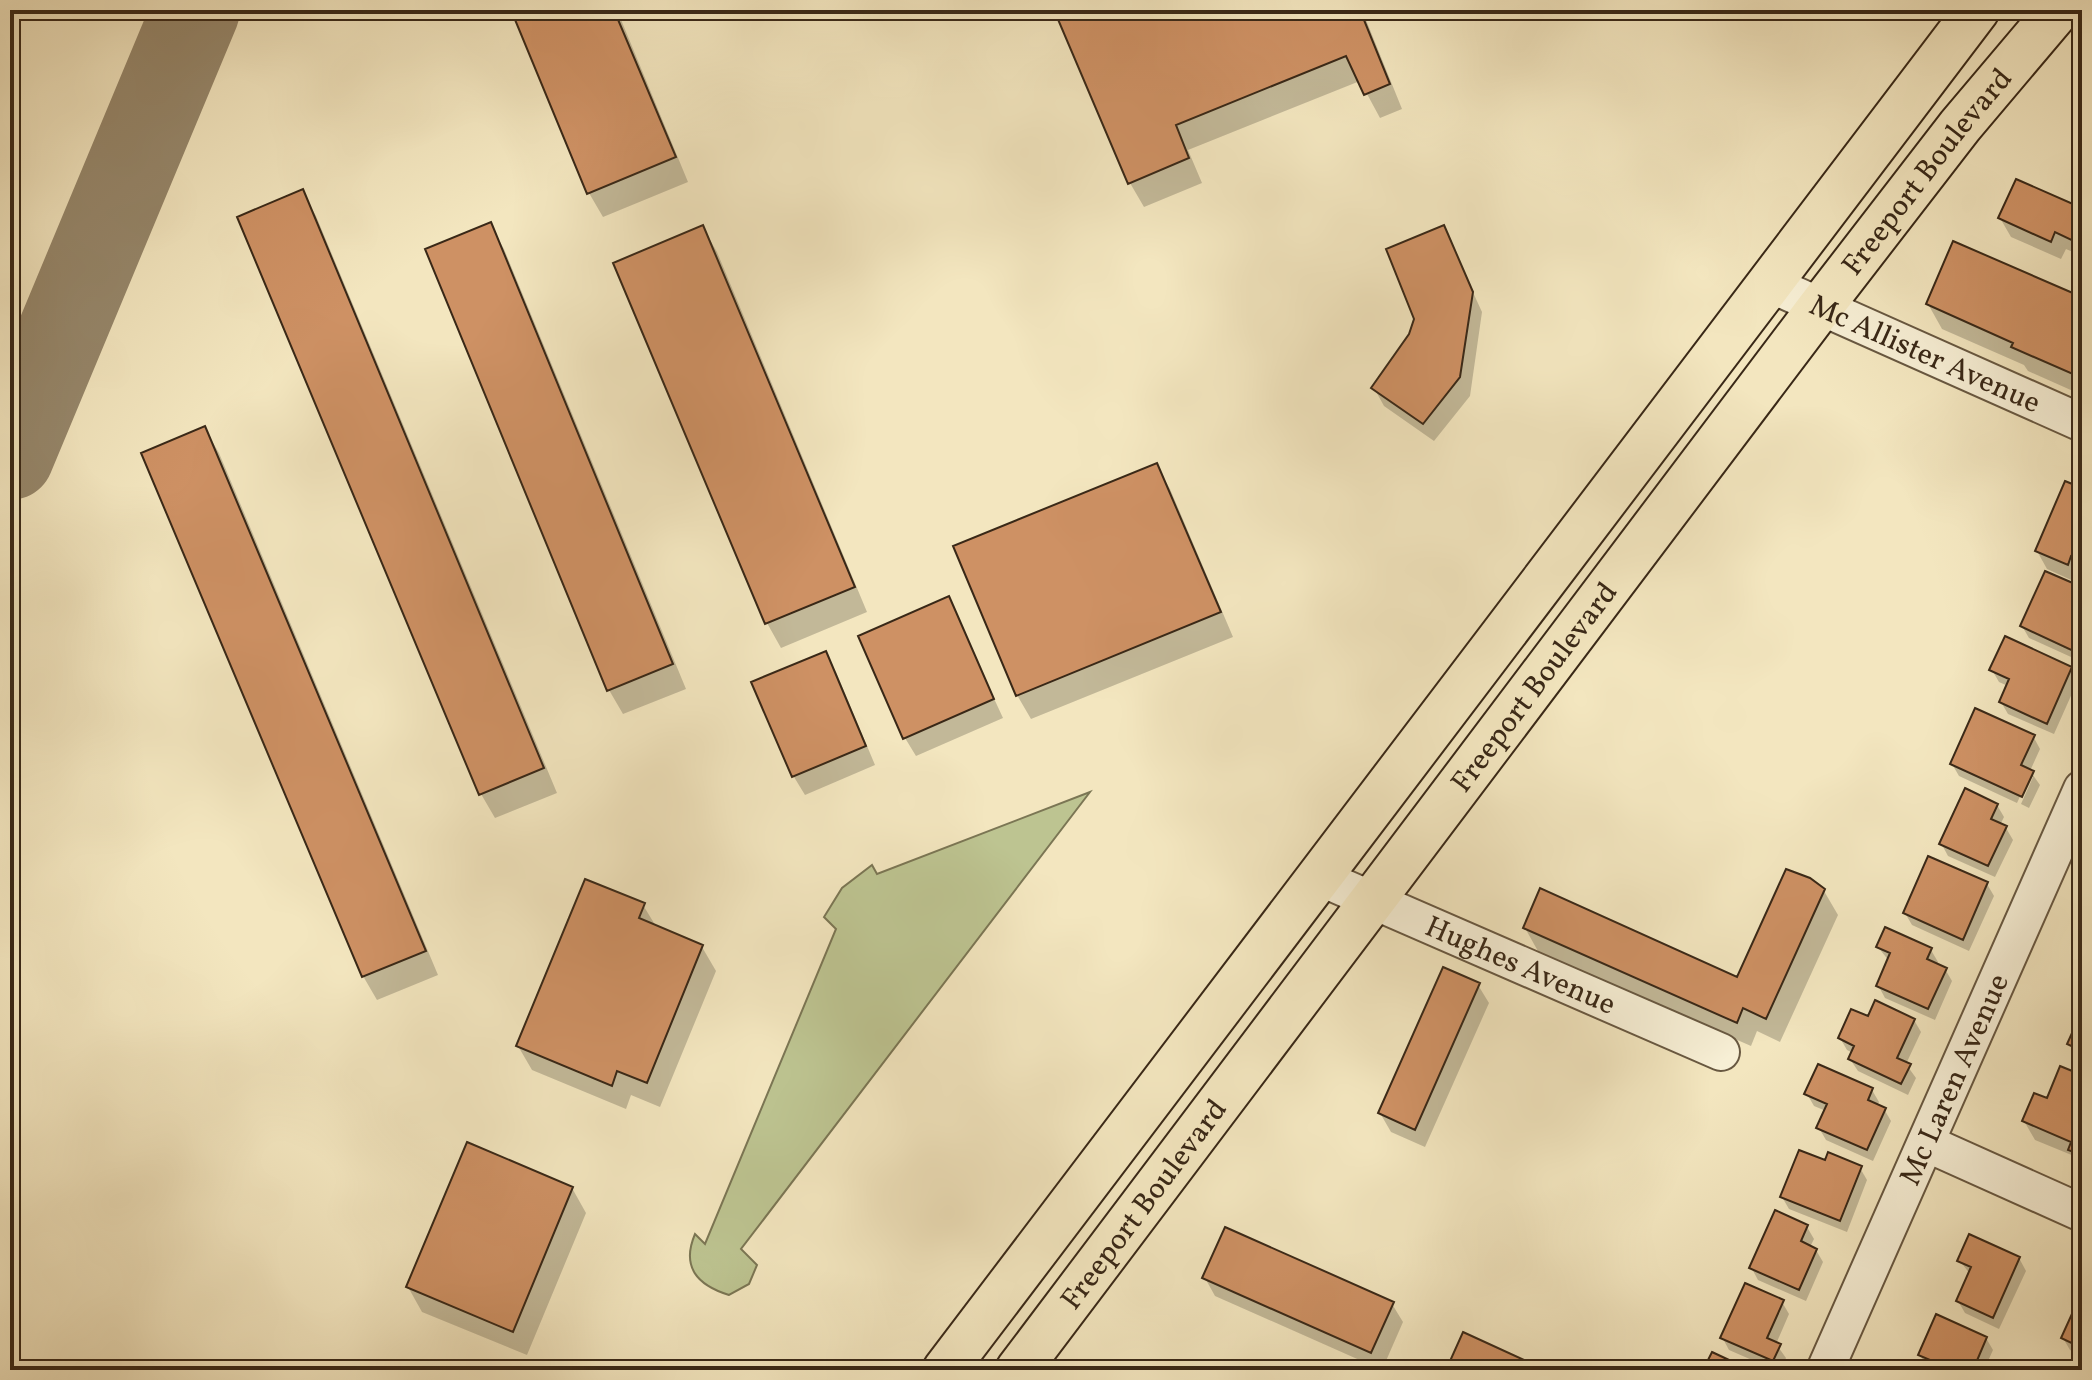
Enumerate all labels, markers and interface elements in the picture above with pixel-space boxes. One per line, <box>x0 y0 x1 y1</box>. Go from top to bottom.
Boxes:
street label: Freeport Boulevard <box>1833 60 2023 285</box>
street label: Mc Allister Avenue <box>1802 285 2047 425</box>
street label: Freeport Boulevard <box>1442 574 1629 802</box>
street label: Hughes Avenue <box>1418 907 1622 1027</box>
street label: Mc Laren Avenue <box>1890 967 2021 1192</box>
street label: Freeport Boulevard <box>1052 1091 1238 1319</box>

